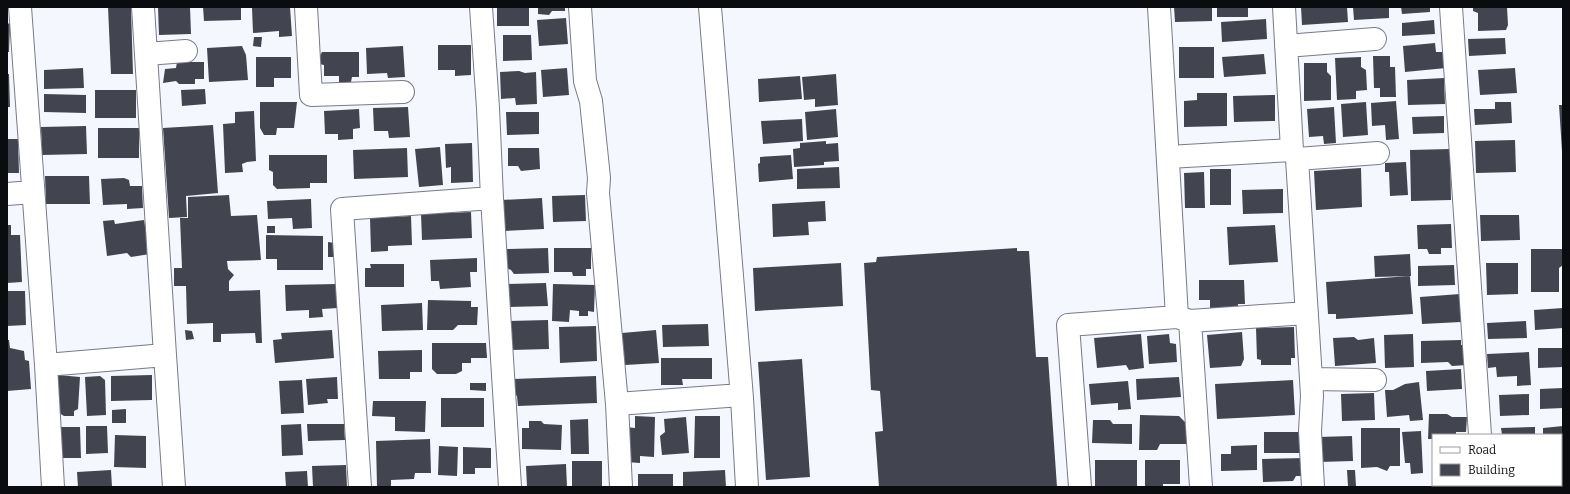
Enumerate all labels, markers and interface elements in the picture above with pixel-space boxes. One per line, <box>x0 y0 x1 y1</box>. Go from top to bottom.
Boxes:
legend <box>1432 434 1562 486</box>
text: Road <box>1468 443 1496 457</box>
text: Building <box>1468 463 1515 477</box>

